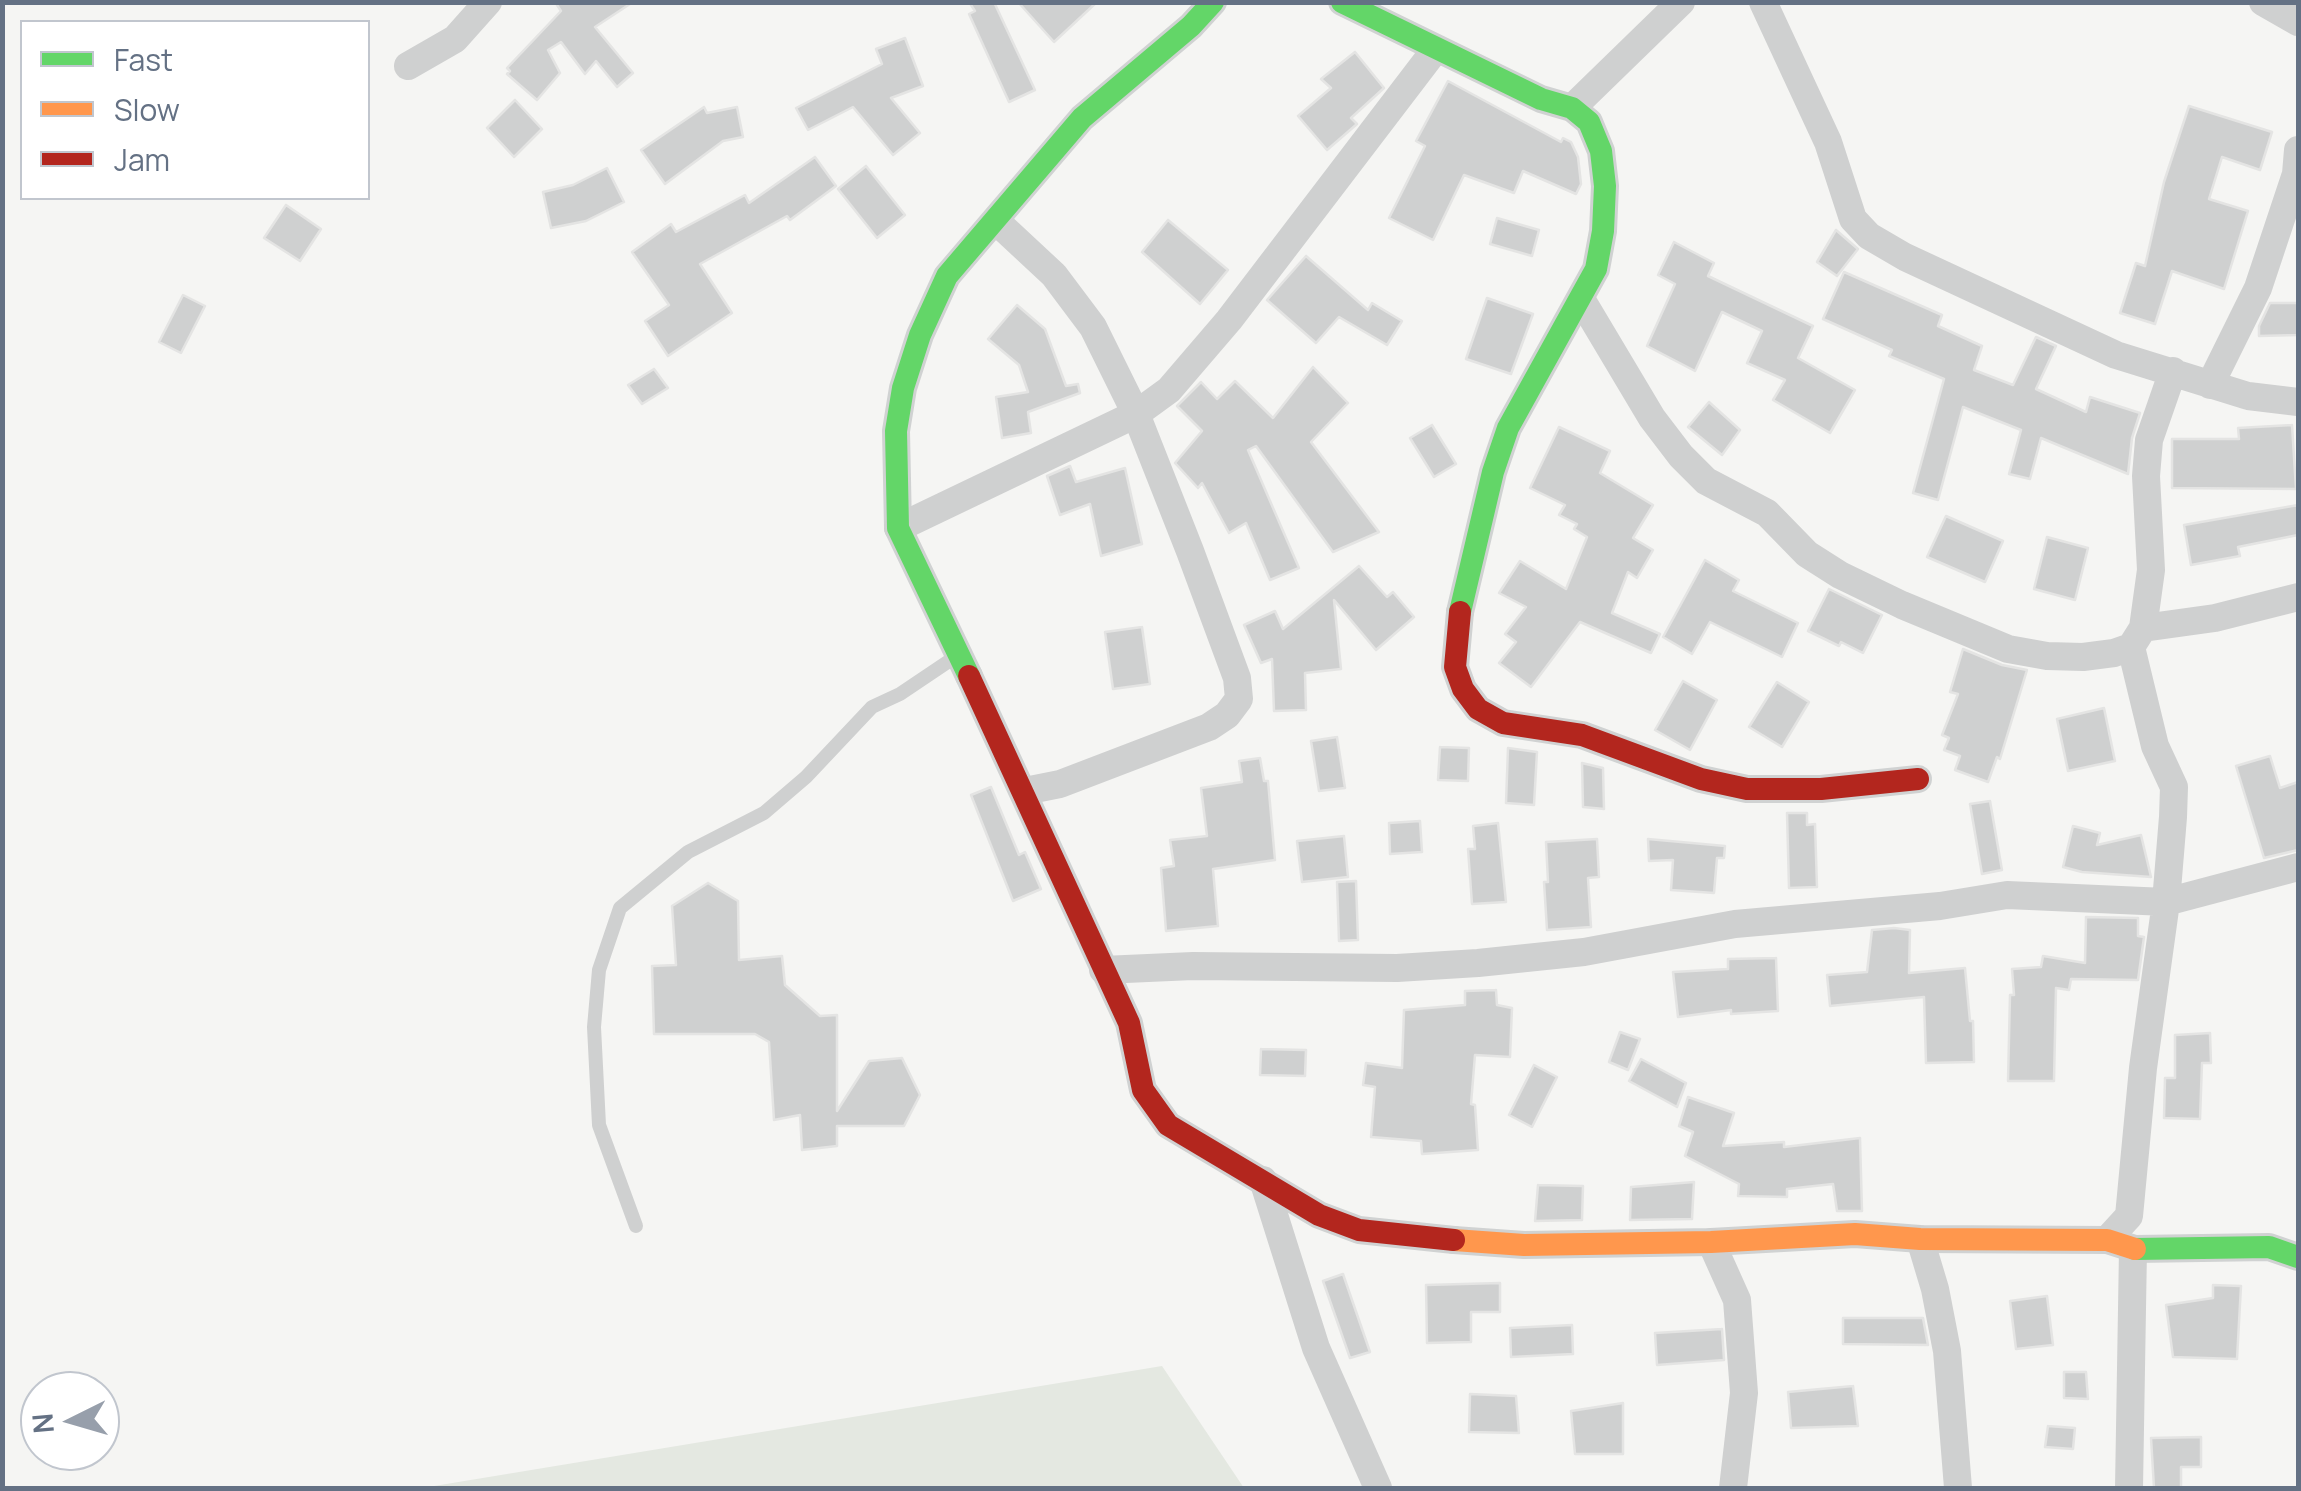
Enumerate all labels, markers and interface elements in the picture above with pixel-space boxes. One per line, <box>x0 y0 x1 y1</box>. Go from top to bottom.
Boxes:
legend <box>20 20 370 200</box>
text: Fast <box>114 39 173 80</box>
text: Slow <box>114 89 180 130</box>
text: Jam <box>114 139 170 180</box>
north arrow <box>20 1371 120 1471</box>
text: N <box>22 1412 62 1435</box>

